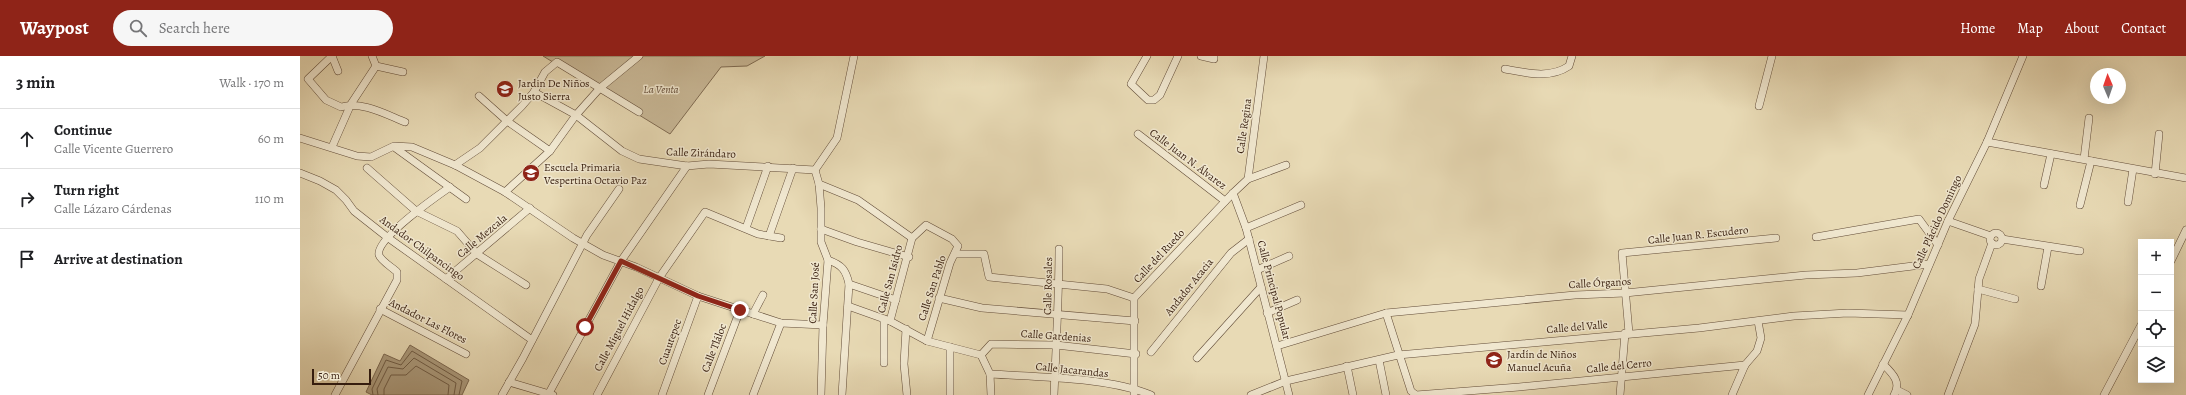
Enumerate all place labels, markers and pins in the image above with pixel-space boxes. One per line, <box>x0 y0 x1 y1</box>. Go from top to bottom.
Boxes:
place label: Jardin De Niños Justo Sierra <box>518 76 590 104</box>
school or university icon: Jardin De Niños Justo Sierra <box>495 79 515 99</box>
place label: Escuela Primaria Vespertina Octavio Paz <box>543 160 647 188</box>
school or university icon: Escuela Primaria Vespertina Octavio Paz <box>521 163 541 183</box>
place label: Jardín de Niños Manuel Acuña <box>1507 347 1577 375</box>
school or university icon: Jardín de Niños Manuel Acuña <box>1484 350 1504 370</box>

